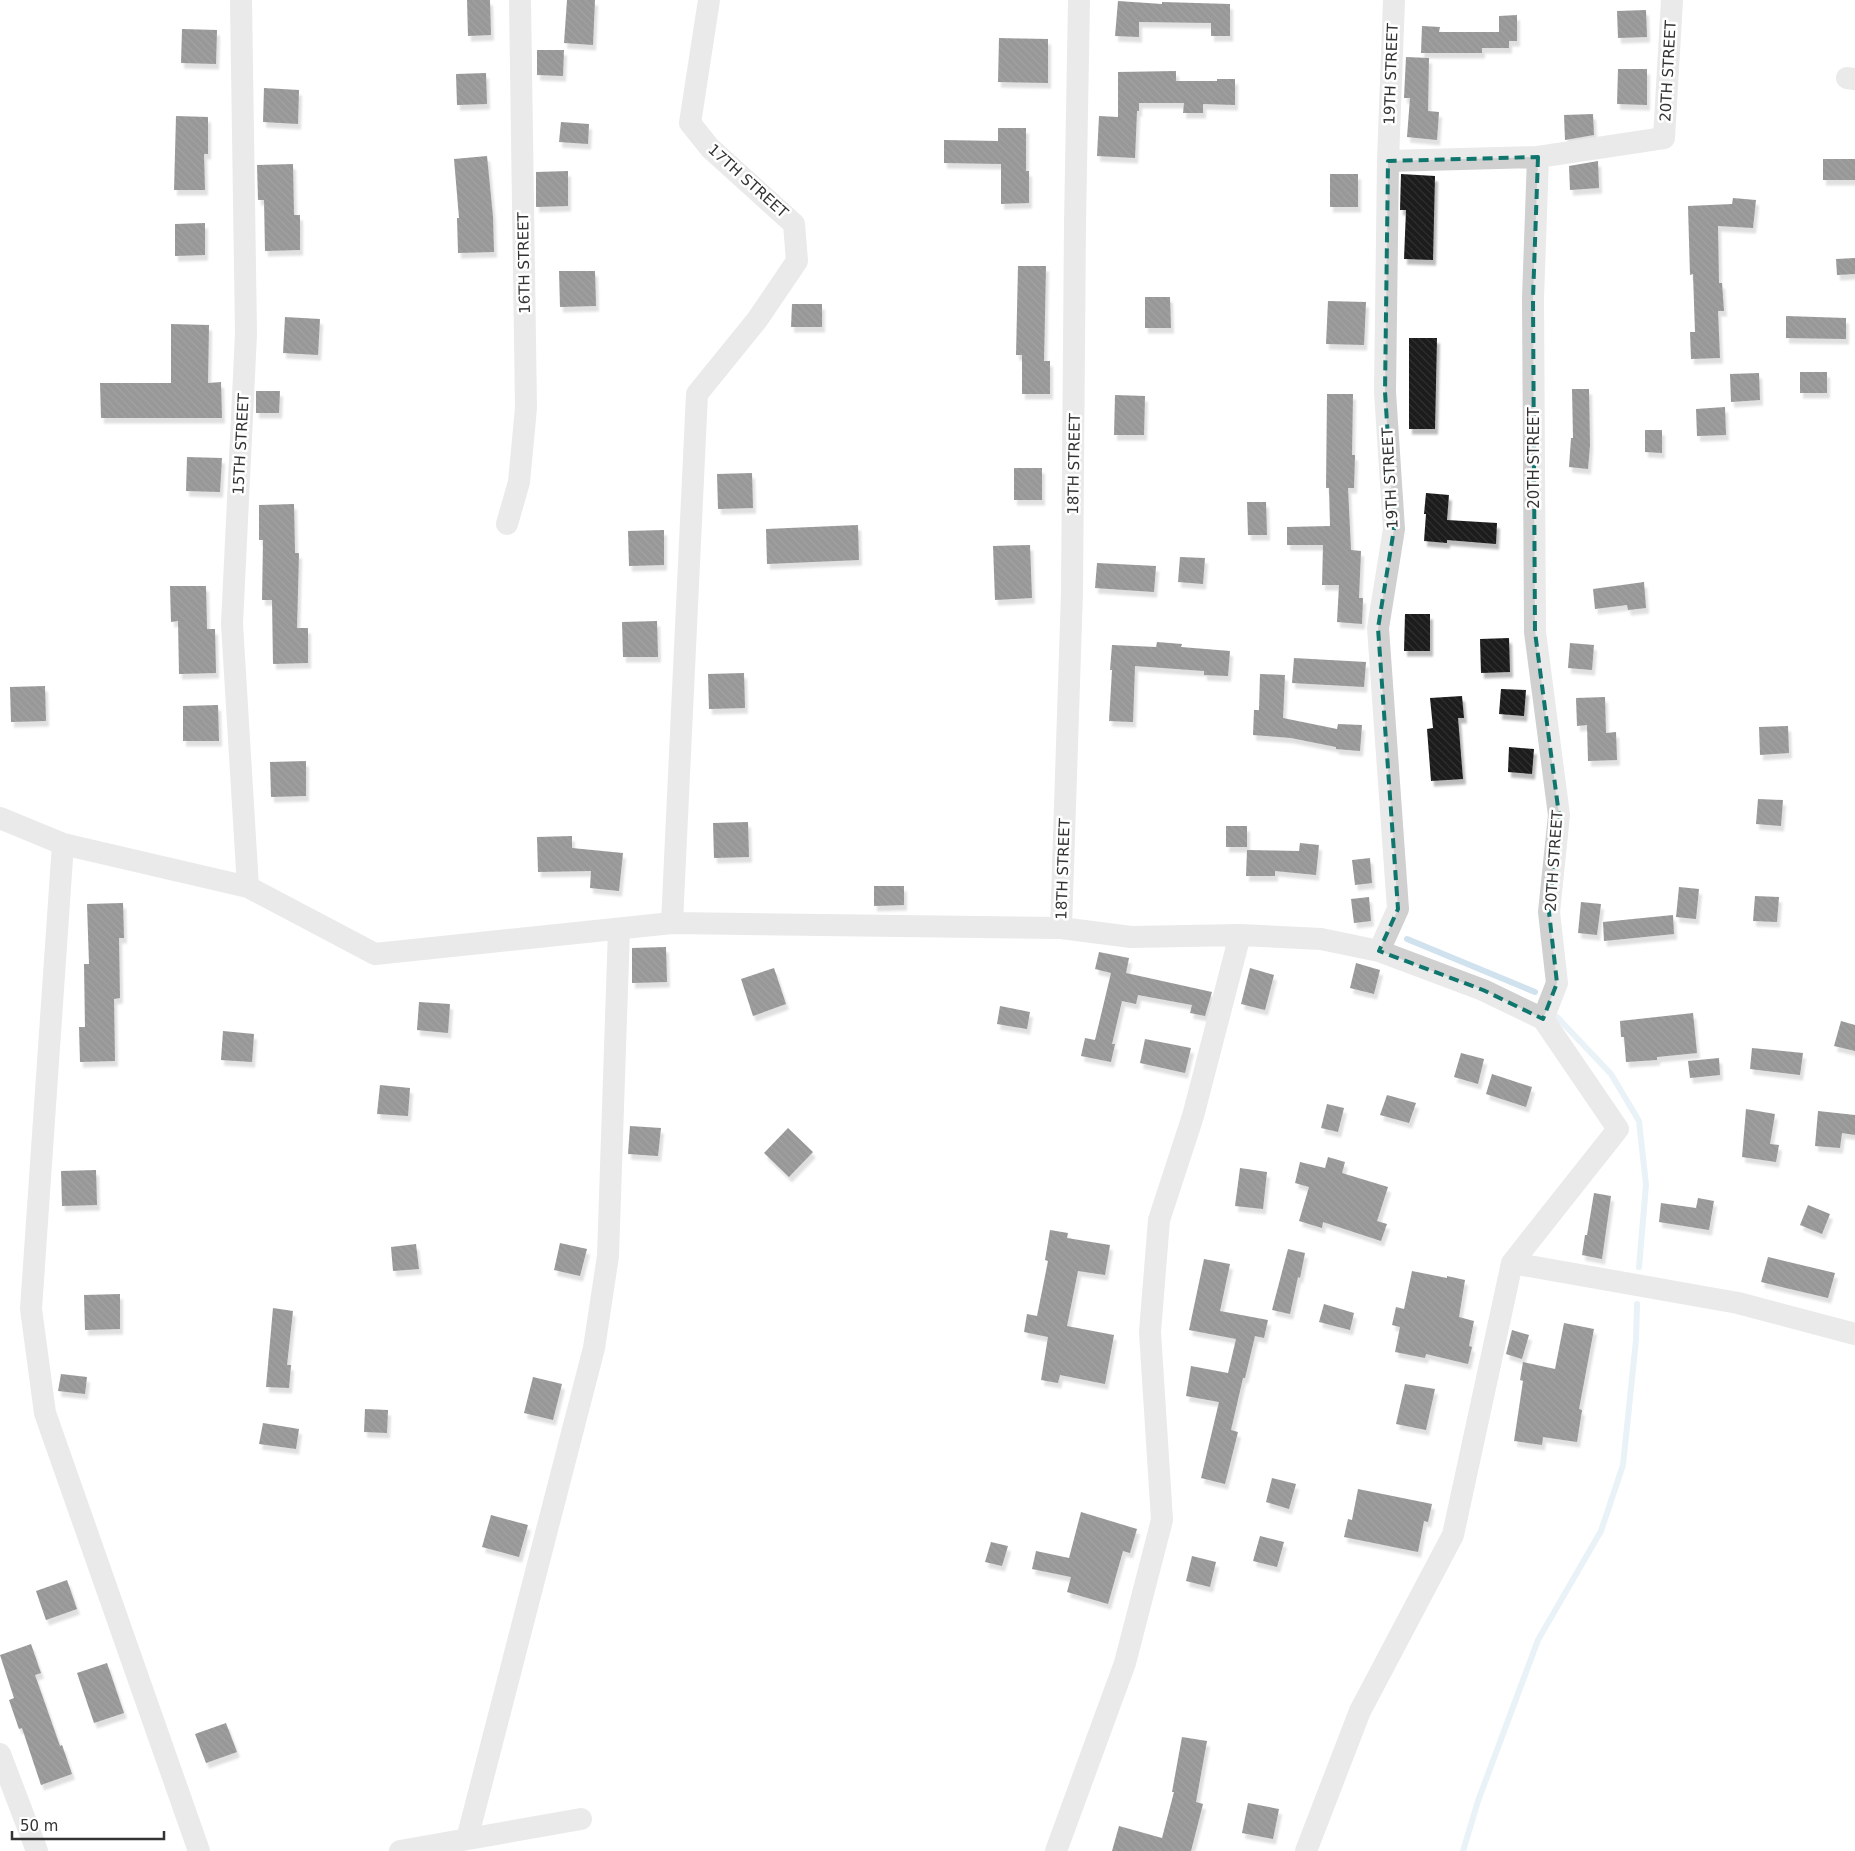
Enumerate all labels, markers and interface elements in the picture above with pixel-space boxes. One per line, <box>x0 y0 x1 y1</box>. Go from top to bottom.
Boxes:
street label: 20TH STREET <box>1656 19 1680 122</box>
street label: 19TH STREET <box>1380 22 1402 125</box>
street label: 17TH STREET <box>704 140 792 222</box>
street label: 16TH STREET <box>514 211 534 314</box>
street label: 15TH STREET <box>229 392 253 495</box>
street label: 20TH STREET <box>1525 406 1543 509</box>
street label: 18TH STREET <box>1064 412 1084 515</box>
street label: 19TH STREET <box>1378 426 1402 529</box>
street label: 20TH STREET <box>1541 809 1567 912</box>
street label: 18TH STREET <box>1052 817 1074 920</box>
scale bar <box>12 1808 165 1840</box>
text: 50 m <box>20 1817 58 1835</box>

